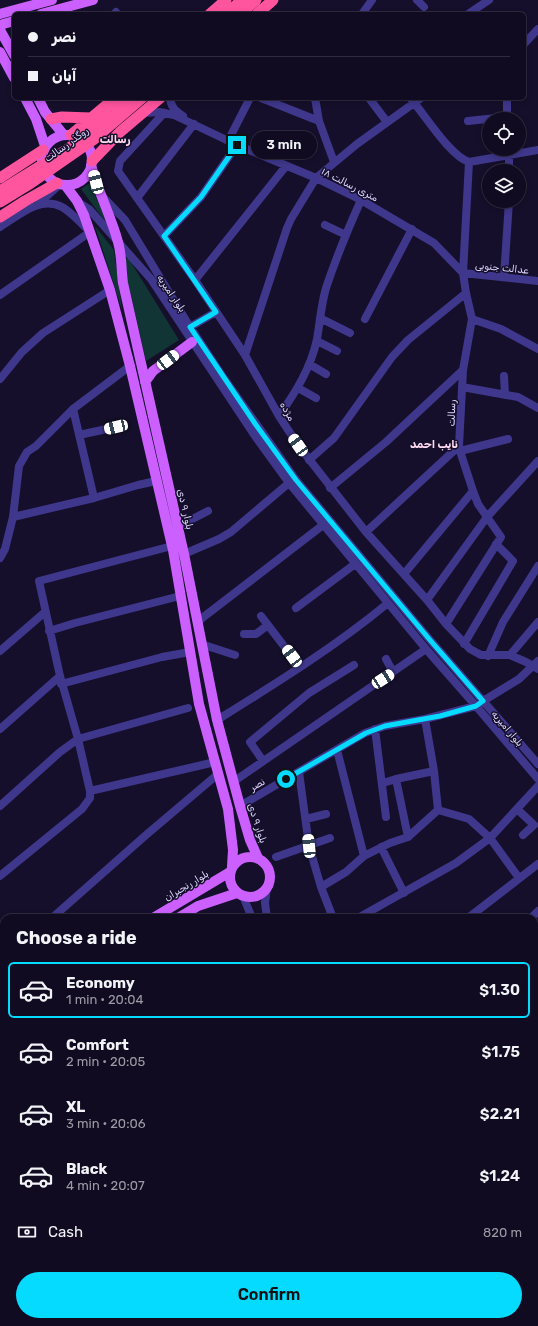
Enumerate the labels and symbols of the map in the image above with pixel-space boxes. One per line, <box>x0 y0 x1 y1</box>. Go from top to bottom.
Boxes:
street label: روگذر رسالت <box>42 125 91 165</box>
callout: 3 min <box>251 131 317 159</box>
district label: رسالت <box>100 133 130 146</box>
route end <box>228 136 246 154</box>
street label: ۱۸ متری رسالت <box>319 165 380 205</box>
car <box>87 169 105 195</box>
street label: عدالت جنوبی <box>474 259 530 277</box>
street label: بلوار امیریه <box>154 272 188 315</box>
car <box>155 348 181 372</box>
street label: رسالت <box>446 399 458 427</box>
street label: مژده <box>277 400 298 424</box>
car <box>103 418 129 436</box>
car <box>286 432 310 458</box>
district label: نایب احمد <box>410 438 458 451</box>
street label: بلوار ۹ دی <box>175 488 196 531</box>
car <box>280 643 304 669</box>
car <box>370 667 396 691</box>
street label: بلوار امیریه <box>489 708 526 749</box>
route start <box>277 770 295 788</box>
street label: نصر <box>247 776 267 794</box>
street label: بلوار ۹ دی <box>245 802 269 845</box>
car <box>302 833 316 859</box>
street label: بلوار رنجبران <box>162 868 211 904</box>

